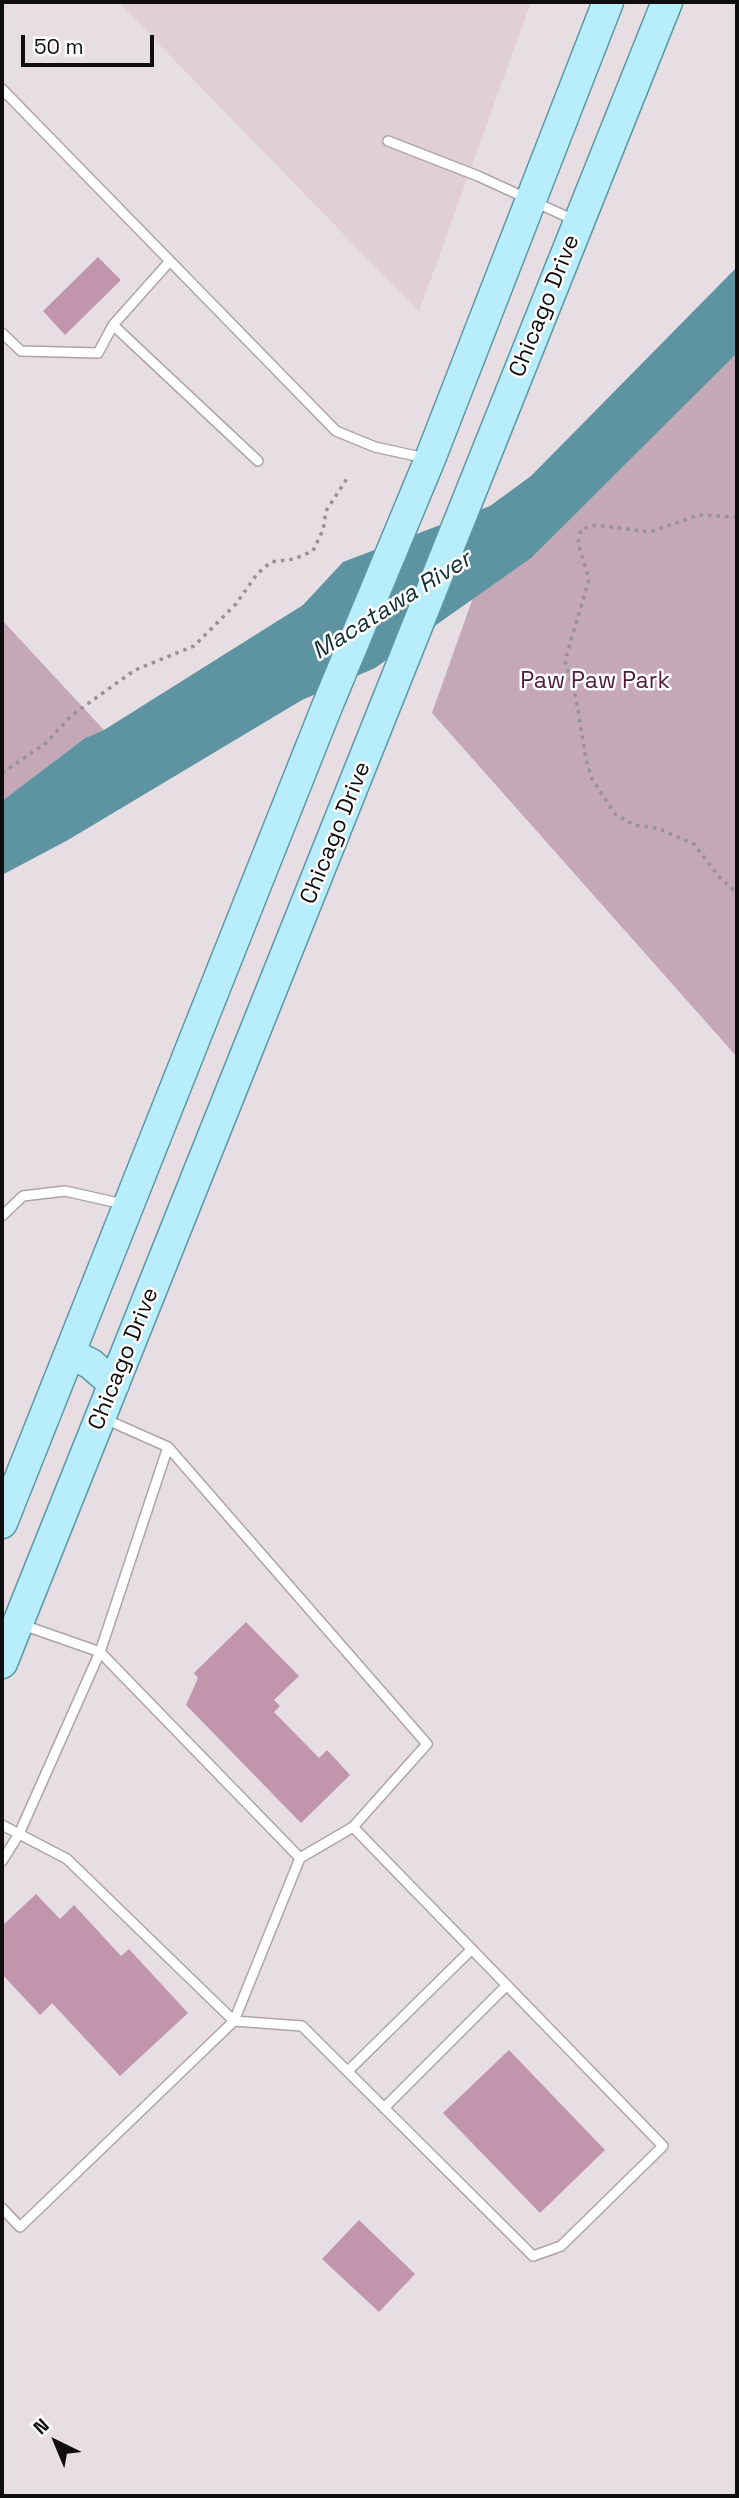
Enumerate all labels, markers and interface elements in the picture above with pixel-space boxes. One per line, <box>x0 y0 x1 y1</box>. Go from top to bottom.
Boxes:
scale bar <box>24 21 158 65</box>
text: 50 m <box>34 33 84 60</box>
street label: Chicago Drive <box>504 231 586 381</box>
water label: Macatawa River <box>307 546 477 666</box>
park label: Paw Paw Park <box>520 668 670 696</box>
street label: Chicago Drive <box>295 758 377 908</box>
street label: Chicago Drive <box>83 1284 165 1434</box>
north arrow <box>21 2407 91 2477</box>
text: N <box>28 2413 55 2440</box>

